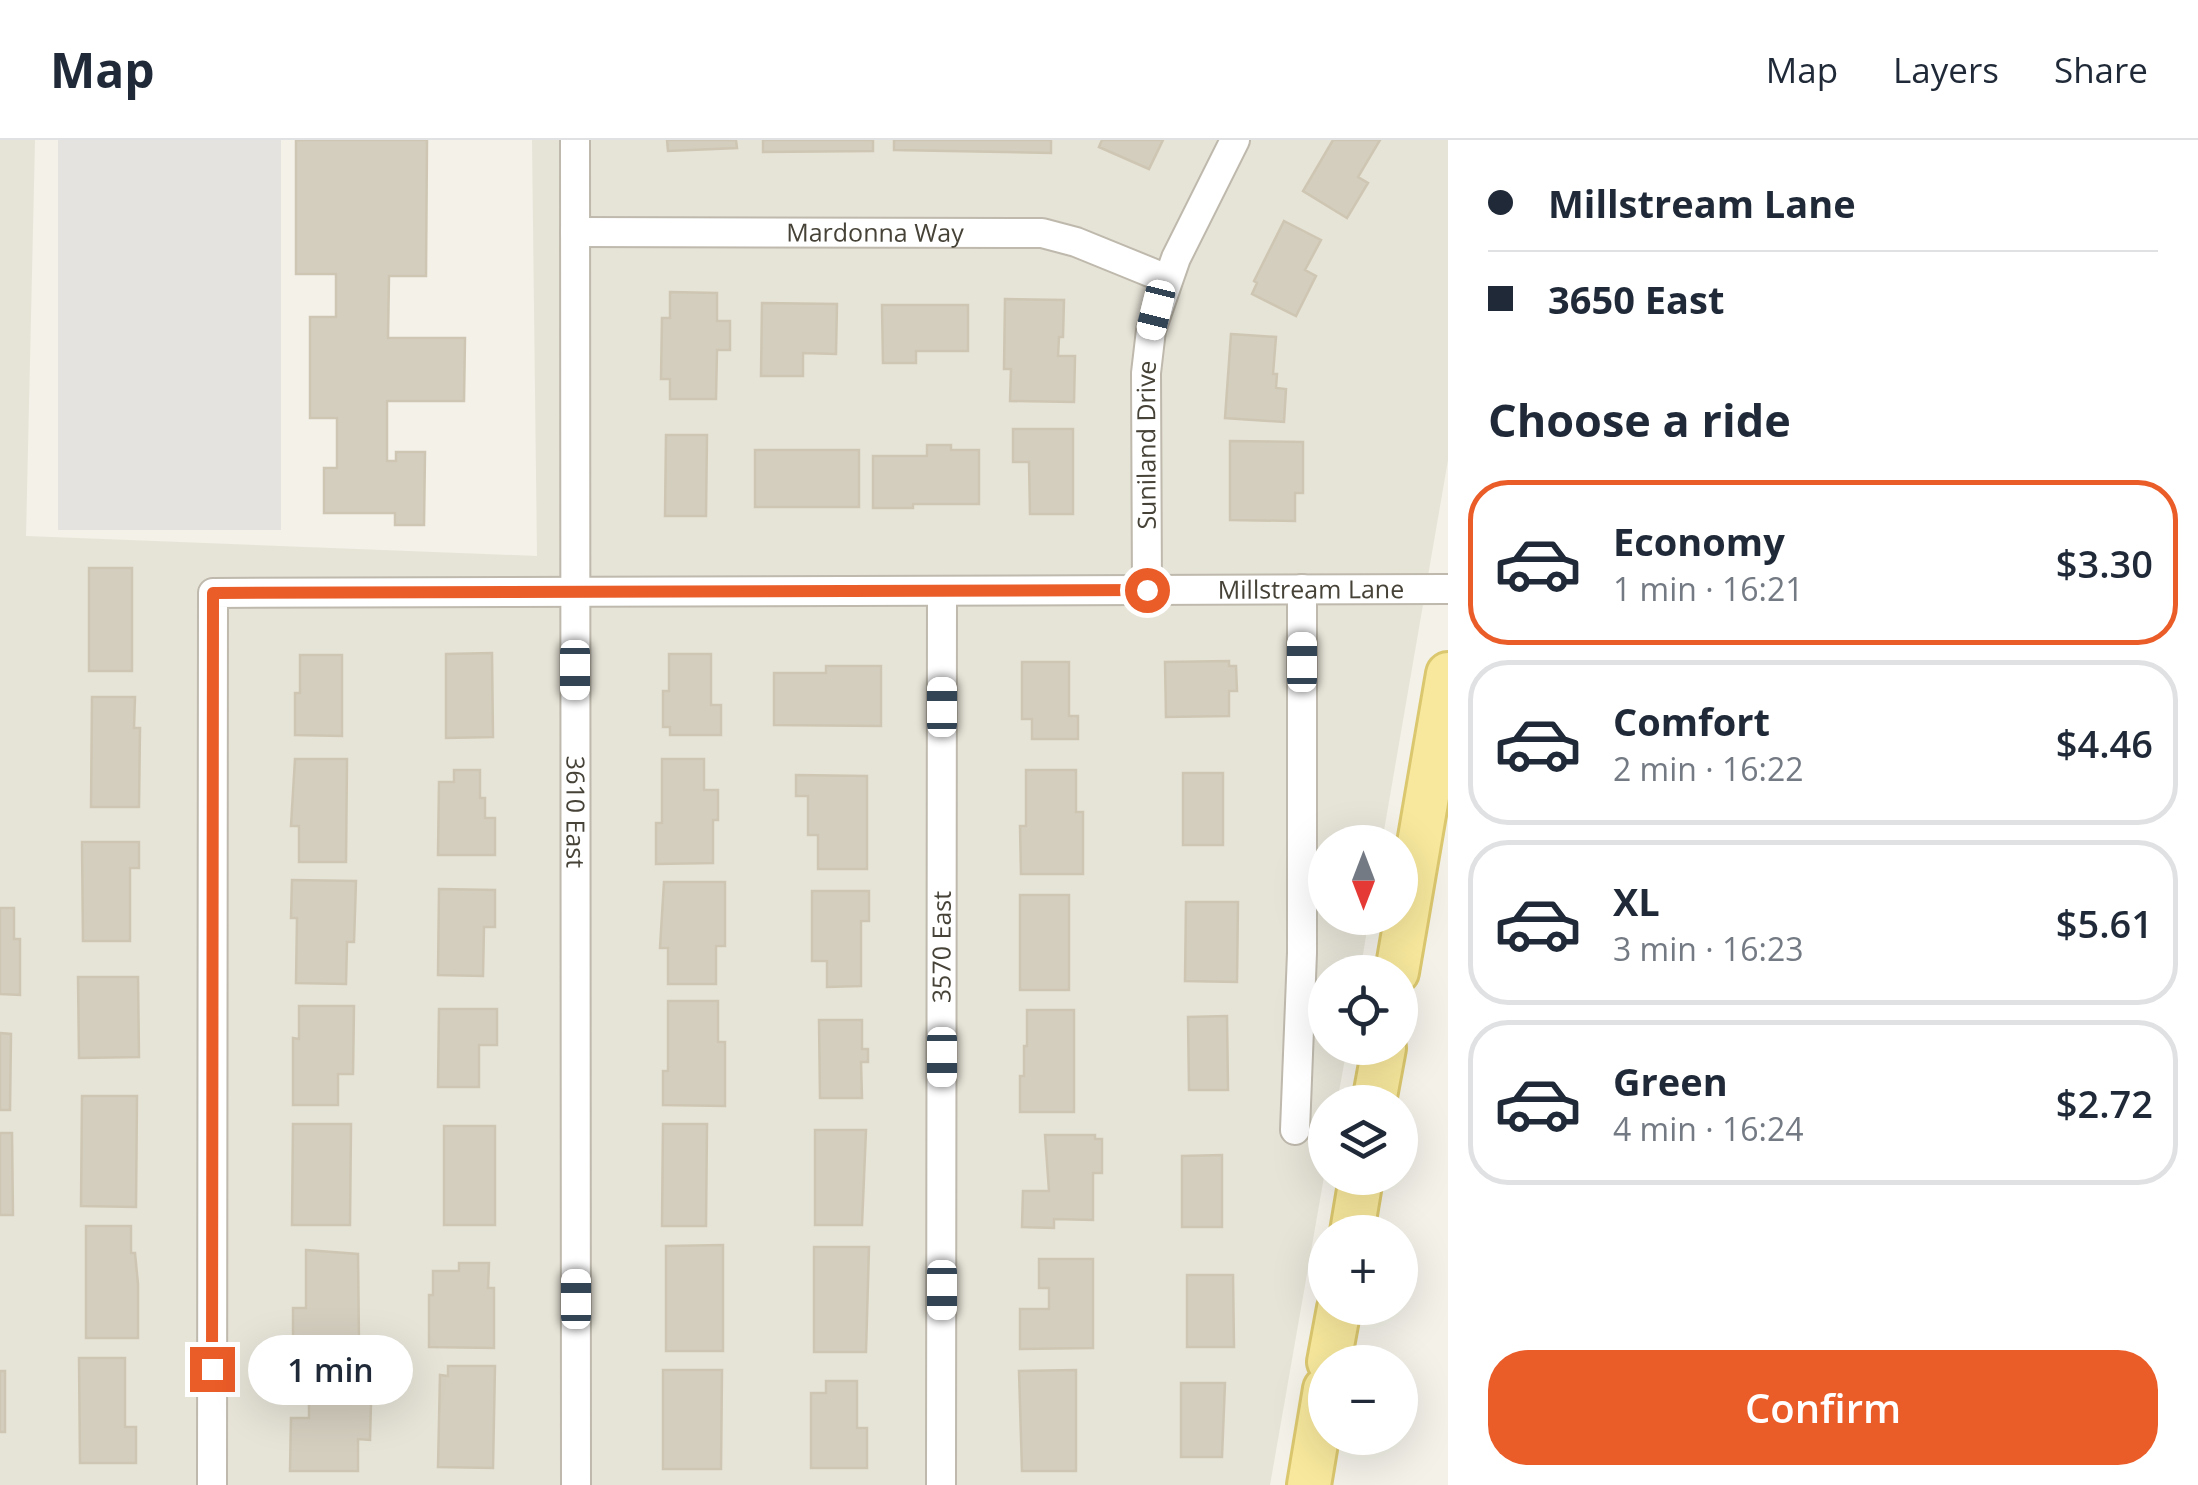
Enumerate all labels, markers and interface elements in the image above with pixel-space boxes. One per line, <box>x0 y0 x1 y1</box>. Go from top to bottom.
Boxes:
text: Map <box>50 37 155 102</box>
text: Map <box>1766 46 1838 93</box>
text: Layers <box>1893 46 1999 93</box>
text: Share <box>2054 46 2148 93</box>
text: Millstream Lane <box>1548 177 1856 229</box>
street label: Mardonna Way <box>786 214 964 249</box>
text: 3650 East <box>1548 273 1724 325</box>
car <box>1134 277 1178 343</box>
street label: Suniland Drive <box>1128 358 1163 530</box>
text: Choose a ride <box>1488 389 1791 450</box>
text: Economy <box>1613 515 1785 567</box>
icon: car <box>1493 518 1583 608</box>
text: $3.30 <box>2056 537 2153 589</box>
text: 1 min · 16:21 <box>1613 567 1804 610</box>
route start <box>1125 568 1170 613</box>
street label: Millstream Lane <box>1218 571 1404 606</box>
car <box>1287 632 1317 692</box>
car <box>560 640 590 700</box>
car <box>927 677 957 737</box>
text: Comfort <box>1613 695 1770 747</box>
icon: car <box>1493 698 1583 788</box>
text: $4.46 <box>2056 717 2153 769</box>
text: 2 min · 16:22 <box>1613 747 1804 790</box>
street label: 3610 East <box>559 756 594 868</box>
north arrow <box>1308 825 1418 935</box>
map controls <box>1308 825 1418 1455</box>
text: XL <box>1613 875 1660 927</box>
icon: car <box>1493 878 1583 968</box>
street label: 3570 East <box>924 891 958 1003</box>
text: $5.61 <box>2056 897 2153 949</box>
text: 3 min · 16:23 <box>1613 927 1804 970</box>
button: locate <box>1308 955 1418 1065</box>
car <box>927 1027 957 1087</box>
text: Green <box>1613 1055 1728 1107</box>
icon: car <box>1493 1058 1583 1148</box>
text: $2.72 <box>2056 1077 2153 1129</box>
button: layers <box>1308 1085 1418 1195</box>
text: 4 min · 16:24 <box>1613 1107 1804 1150</box>
button: + <box>1308 1215 1418 1325</box>
car <box>927 1260 957 1320</box>
car <box>561 1269 591 1329</box>
callout: 1 min <box>247 1334 412 1404</box>
button: − <box>1308 1345 1418 1455</box>
route end <box>190 1347 235 1392</box>
text: 1 min <box>287 1348 374 1391</box>
button: Confirm <box>1488 1350 2158 1465</box>

